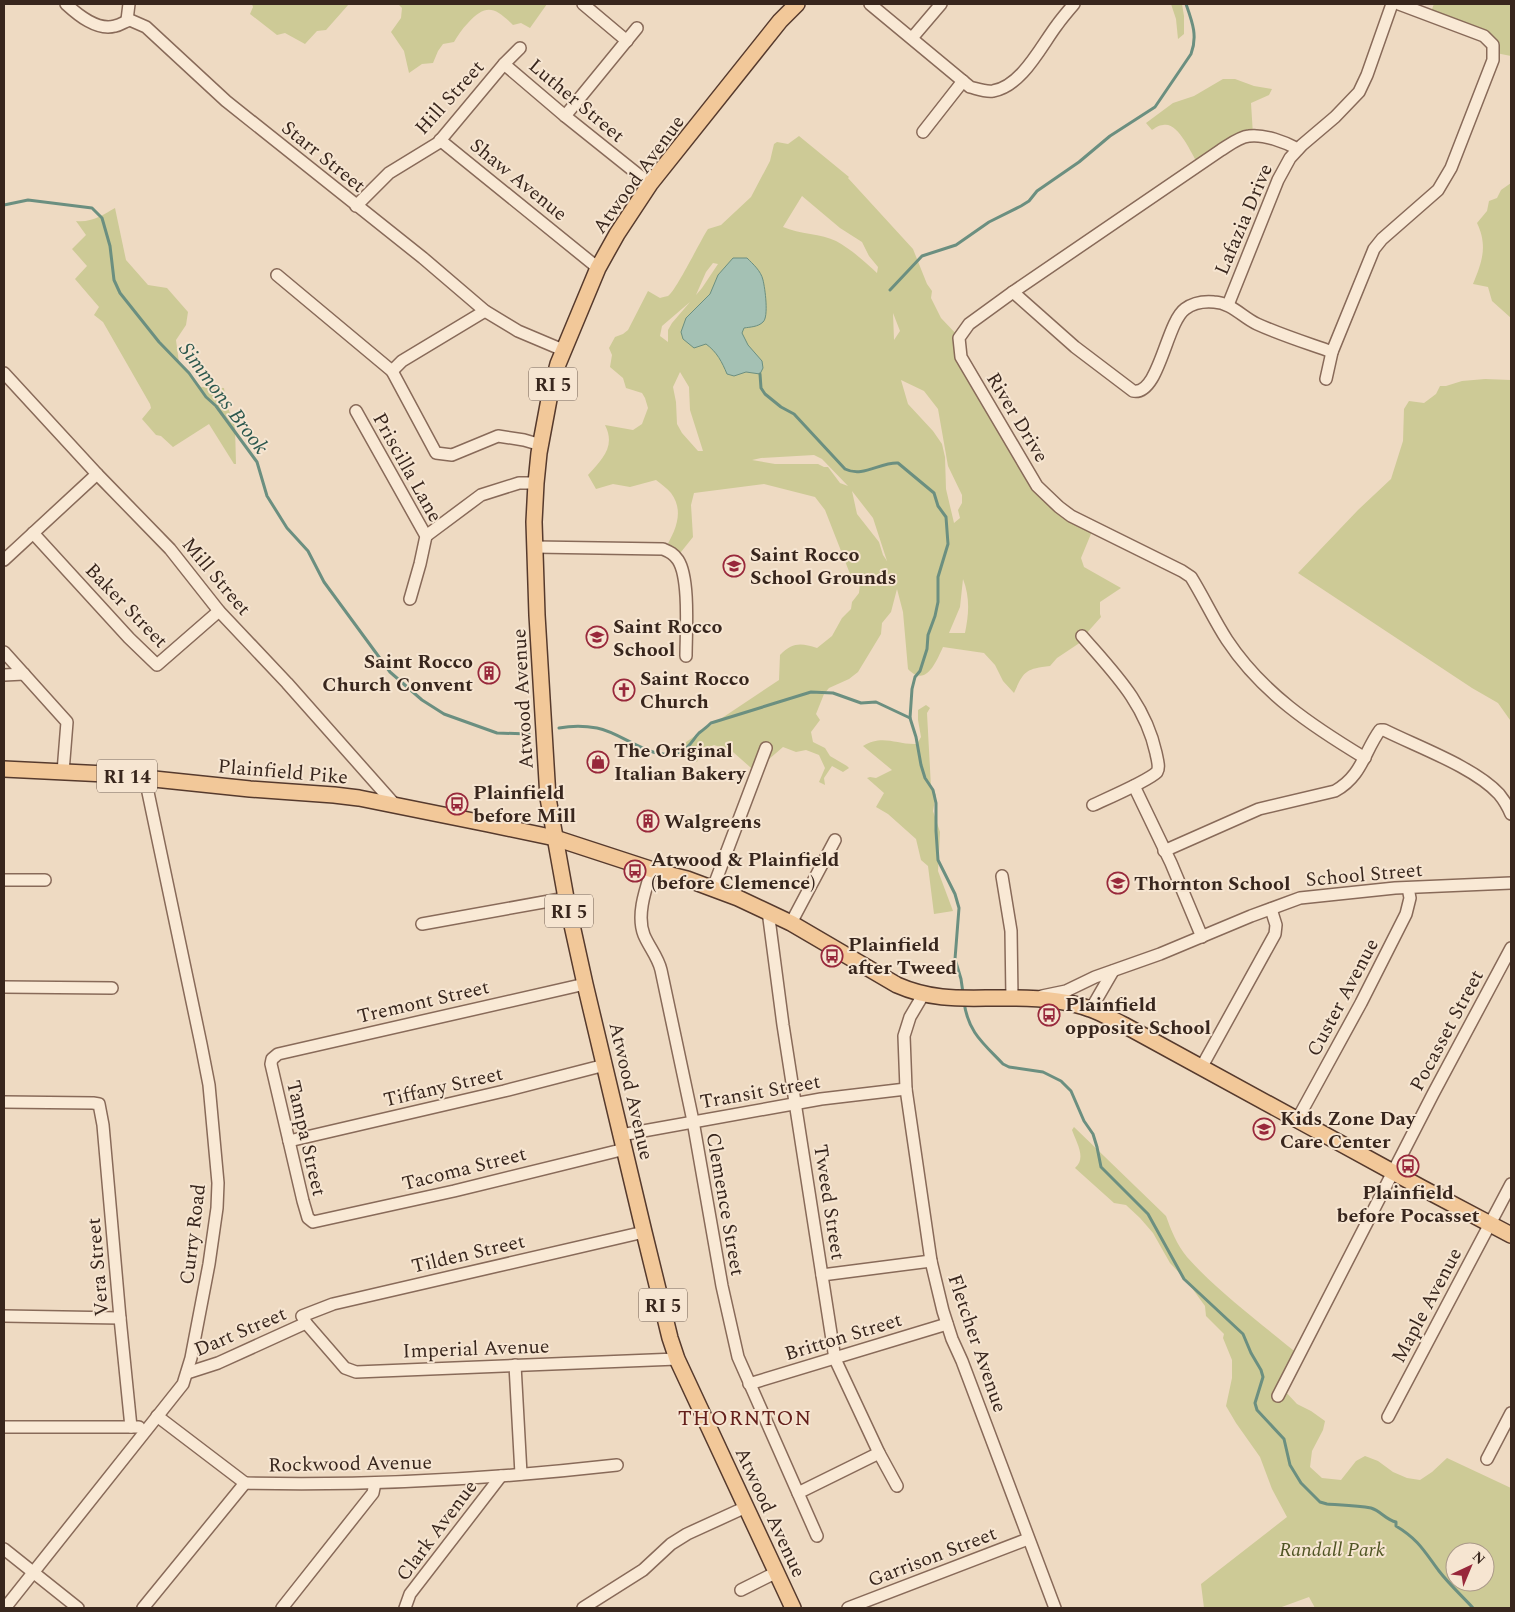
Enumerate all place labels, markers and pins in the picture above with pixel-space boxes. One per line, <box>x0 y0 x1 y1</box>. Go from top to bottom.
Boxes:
place label: Saint Rocco School Grounds <box>750 540 896 593</box>
school or university icon: Saint Rocco School Grounds <box>722 554 746 578</box>
place label: Saint Rocco School <box>613 612 722 665</box>
school or university icon: Saint Rocco School <box>585 625 609 649</box>
place label: Saint Rocco Church Convent <box>322 647 473 700</box>
building icon: Saint Rocco Church Convent <box>477 661 501 685</box>
place label: Saint Rocco Church <box>640 664 749 717</box>
church icon: Saint Rocco Church <box>612 678 636 702</box>
place label: The Original Italian Bakery <box>614 736 747 789</box>
shop icon: The Original Italian Bakery <box>586 750 610 774</box>
place label: Plainfield before Mill <box>473 778 576 831</box>
bus stop icon: Plainfield before Mill <box>445 792 469 816</box>
place label: Walgreens <box>664 807 761 837</box>
building icon: Walgreens <box>636 809 660 833</box>
place label: Atwood & Plainfield (before Clemence) <box>651 845 840 898</box>
bus stop icon: Atwood & Plainfield (before Clemence) <box>623 859 647 883</box>
place label: Thornton School <box>1134 869 1290 899</box>
school or university icon: Thornton School <box>1106 871 1130 895</box>
place label: Plainfield after Tweed <box>848 930 958 983</box>
bus stop icon: Plainfield after Tweed <box>820 944 844 968</box>
place label: Plainfield opposite School <box>1065 990 1211 1043</box>
bus stop icon: Plainfield opposite School <box>1037 1003 1061 1027</box>
place label: Kids Zone Day Care Center <box>1280 1104 1417 1157</box>
school or university icon: Kids Zone Day Care Center <box>1252 1117 1276 1141</box>
bus stop icon: Plainfield before Pocasset <box>1396 1154 1420 1178</box>
place label: Plainfield before Pocasset <box>1336 1178 1480 1231</box>

